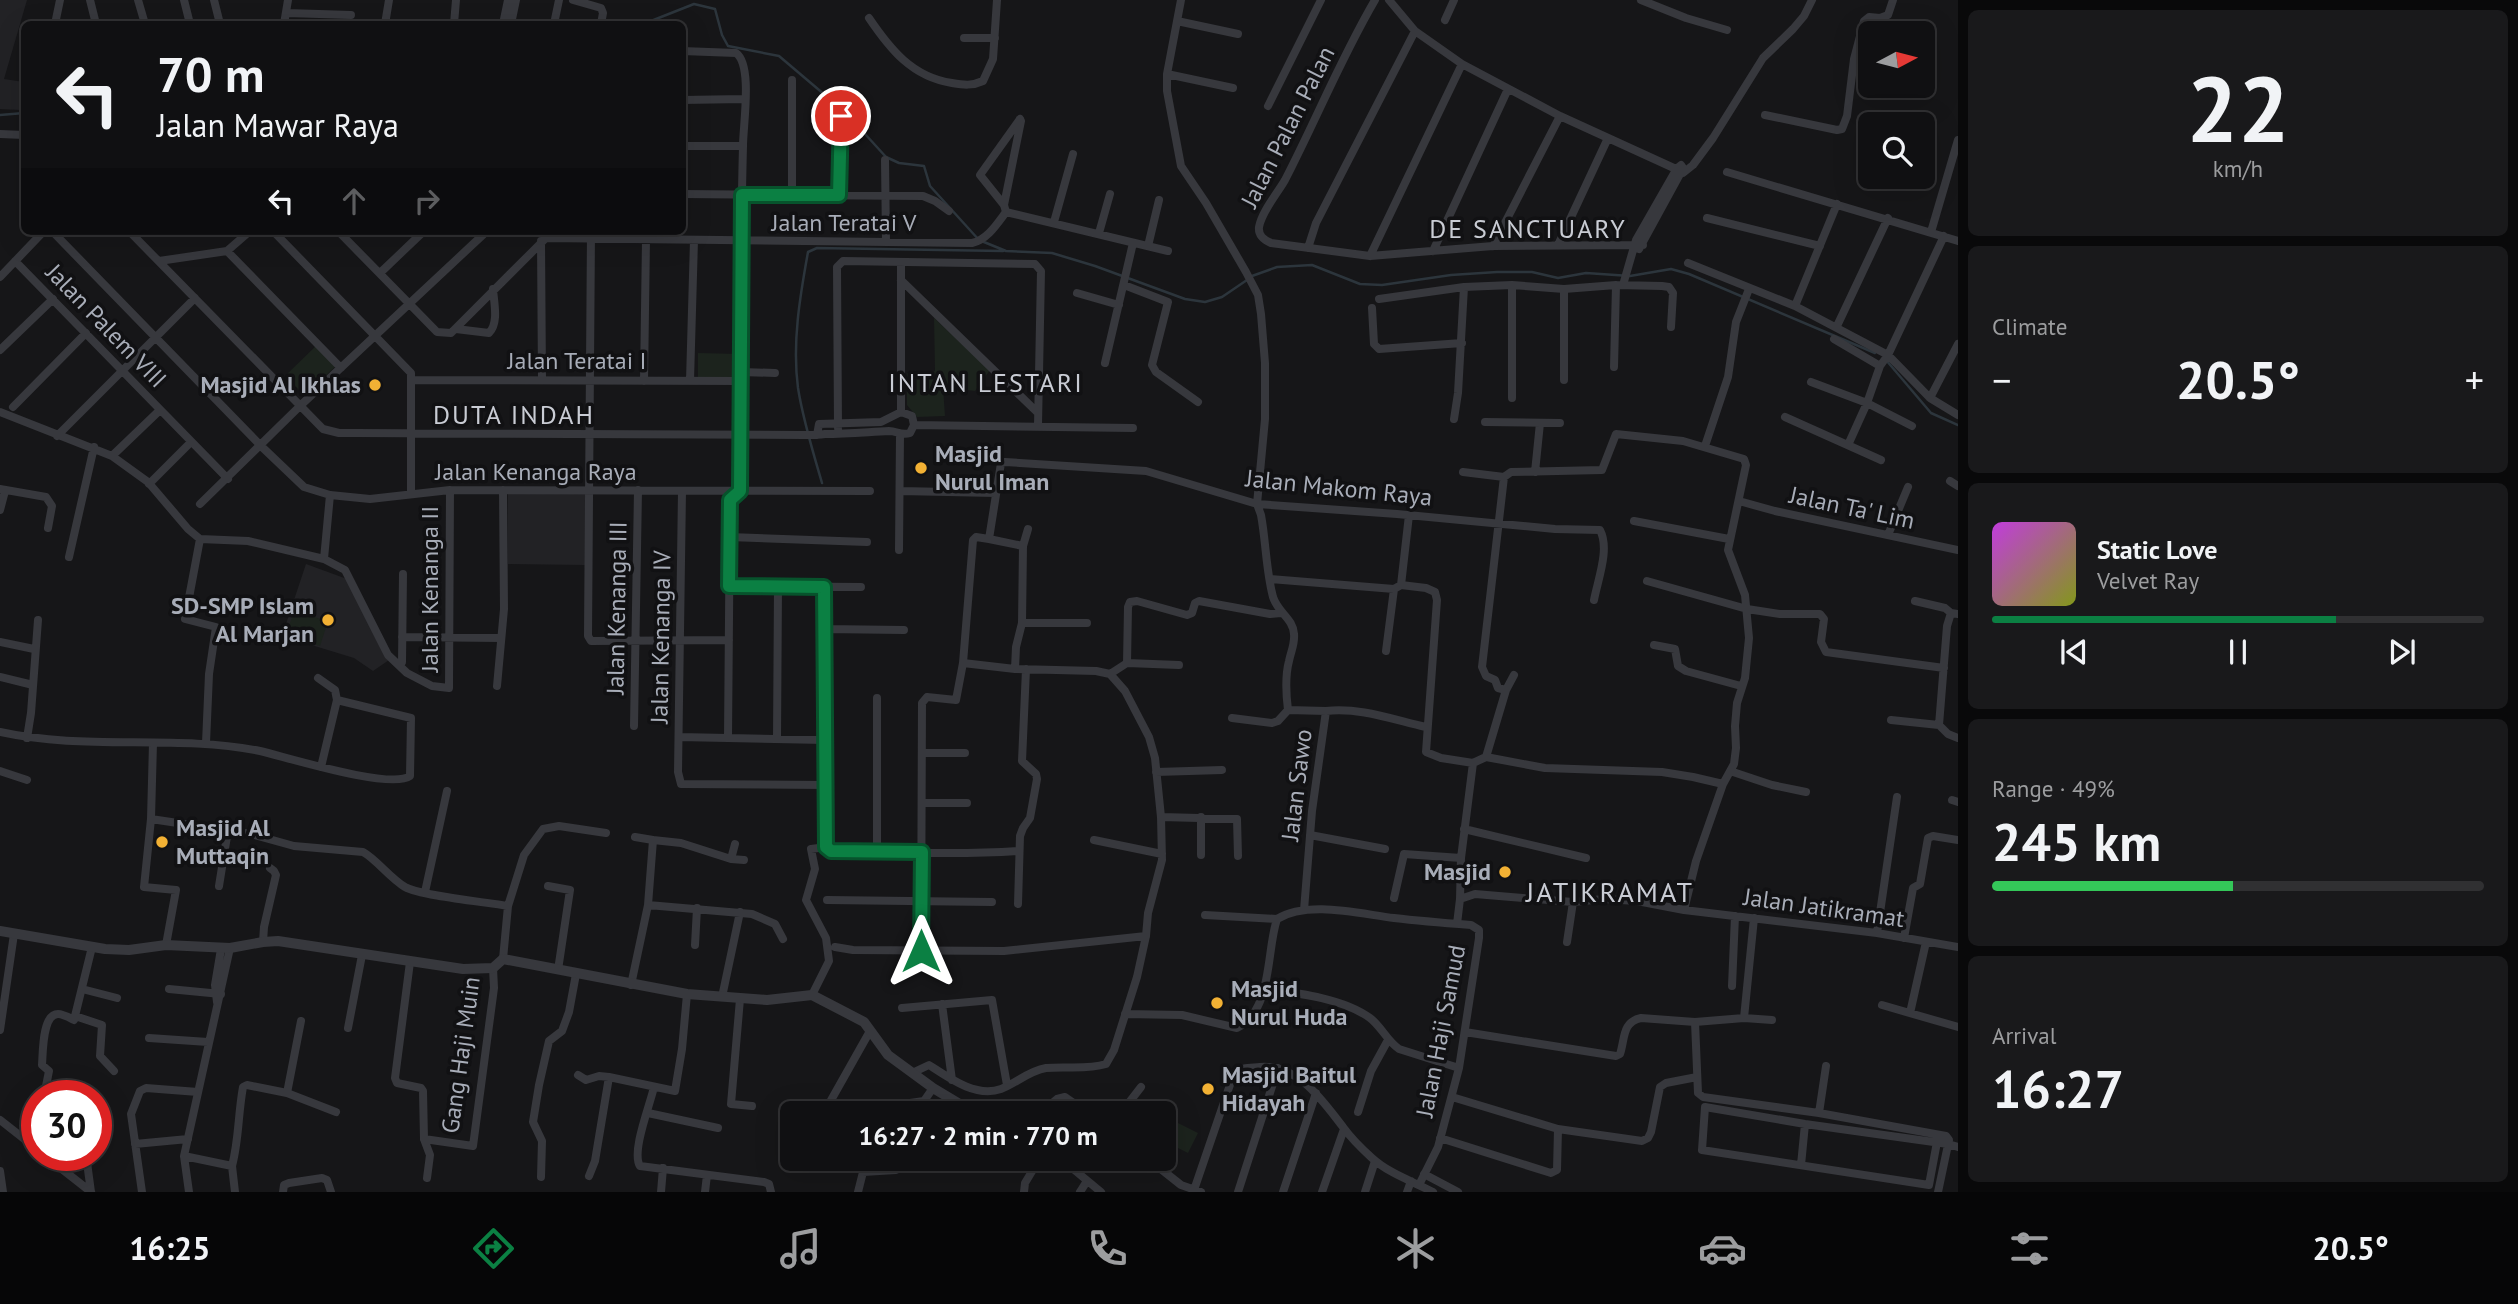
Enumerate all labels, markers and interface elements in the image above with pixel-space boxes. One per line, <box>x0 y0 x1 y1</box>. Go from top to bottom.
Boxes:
north arrow <box>1858 21 1936 98</box>
map controls <box>1858 21 1935 189</box>
street label: Jalan Palan Palan <box>1233 41 1341 213</box>
text: 70 m <box>157 42 264 106</box>
icon: left <box>42 49 133 140</box>
text: 22 <box>2186 49 2290 167</box>
pin <box>811 86 871 146</box>
icon: arrive <box>822 97 860 135</box>
text: Jalan Mawar Raya <box>157 104 399 146</box>
button: search <box>1858 112 1935 189</box>
text: km/h <box>2213 154 2263 183</box>
icon: left <box>262 182 300 220</box>
icon: ahead <box>335 182 373 220</box>
icon: right <box>408 182 446 220</box>
street label: Jalan Teratai V <box>771 207 917 238</box>
district label: DE SANCTUARY <box>1429 212 1627 245</box>
street label: Jalan Palem VIII <box>39 256 173 394</box>
text: Climate <box>1992 312 2067 341</box>
street label: Jalan Teratai I <box>507 345 646 376</box>
text: 20.5° <box>2176 346 2300 413</box>
text: − <box>1992 355 2011 404</box>
text: + <box>2465 355 2484 404</box>
district label: INTAN LESTARI <box>888 366 1084 399</box>
place label: Masjid Al Ikhlas <box>200 369 361 400</box>
marker: Masjid Al Ikhlas <box>367 377 383 393</box>
district label: DUTA INDAH <box>433 398 595 431</box>
place label: Masjid Nurul Iman <box>935 438 1049 497</box>
street label: Jalan Kenanga Raya <box>434 456 637 487</box>
marker: Masjid Nurul Iman <box>913 460 929 476</box>
street label: Jalan Makom Raya <box>1243 462 1434 513</box>
street label: Jalan Ta' Lim <box>1786 479 1917 536</box>
street label: Jalan Kenanga II <box>414 506 445 673</box>
street label: Jalan Kenanga III <box>599 521 634 696</box>
text: Static Love <box>2097 533 2218 566</box>
street label: Jalan Kenanga IV <box>643 550 678 725</box>
text: Velvet Ray <box>2097 566 2199 595</box>
place label: SD-SMP Islam Al Marjan <box>171 590 314 649</box>
marker: SD-SMP Islam Al Marjan <box>320 612 336 628</box>
icon: previous <box>2055 633 2093 671</box>
icon: pause <box>2219 633 2257 671</box>
icon: next <box>2383 633 2421 671</box>
street label: Jalan Sawo <box>1274 727 1319 844</box>
text: Range · 49% <box>1992 774 2115 803</box>
text: 245 km <box>1992 808 2161 875</box>
place label: Masjid Al Muttaqin <box>176 812 271 871</box>
marker: Masjid Al Muttaqin <box>154 834 170 850</box>
place label: Masjid <box>1424 856 1491 887</box>
marker: Masjid <box>1497 864 1513 880</box>
district label: JATIKRAMAT <box>1525 873 1694 910</box>
street label: Jalan Jatikramat <box>1741 881 1906 934</box>
position arrow <box>884 914 958 988</box>
street label: Jalan Haji Samud <box>1408 942 1472 1121</box>
place label: Masjid Nurul Huda <box>1231 973 1348 1032</box>
street label: Gang Haji Muin <box>434 975 487 1135</box>
marker: Masjid Nurul Huda <box>1209 995 1225 1011</box>
text: Arrival <box>1992 1021 2056 1050</box>
text: 16:27 <box>1992 1055 2124 1122</box>
place label: Masjid Baitul Hidayah <box>1222 1059 1357 1118</box>
speed limit sign: 30 <box>21 1080 112 1171</box>
marker: Masjid Baitul Hidayah <box>1200 1081 1216 1097</box>
text: 16:27 · 2 min · 770 m <box>858 1119 1098 1152</box>
icon: directions <box>469 1224 518 1273</box>
icon: music <box>776 1224 825 1273</box>
icon: phone <box>1083 1224 1132 1273</box>
icon: climate <box>1391 1224 1440 1273</box>
icon: car <box>1698 1224 1747 1273</box>
icon: filters <box>2005 1224 2054 1273</box>
text: 16:25 <box>129 1227 210 1269</box>
text: 20.5° <box>2313 1227 2389 1269</box>

